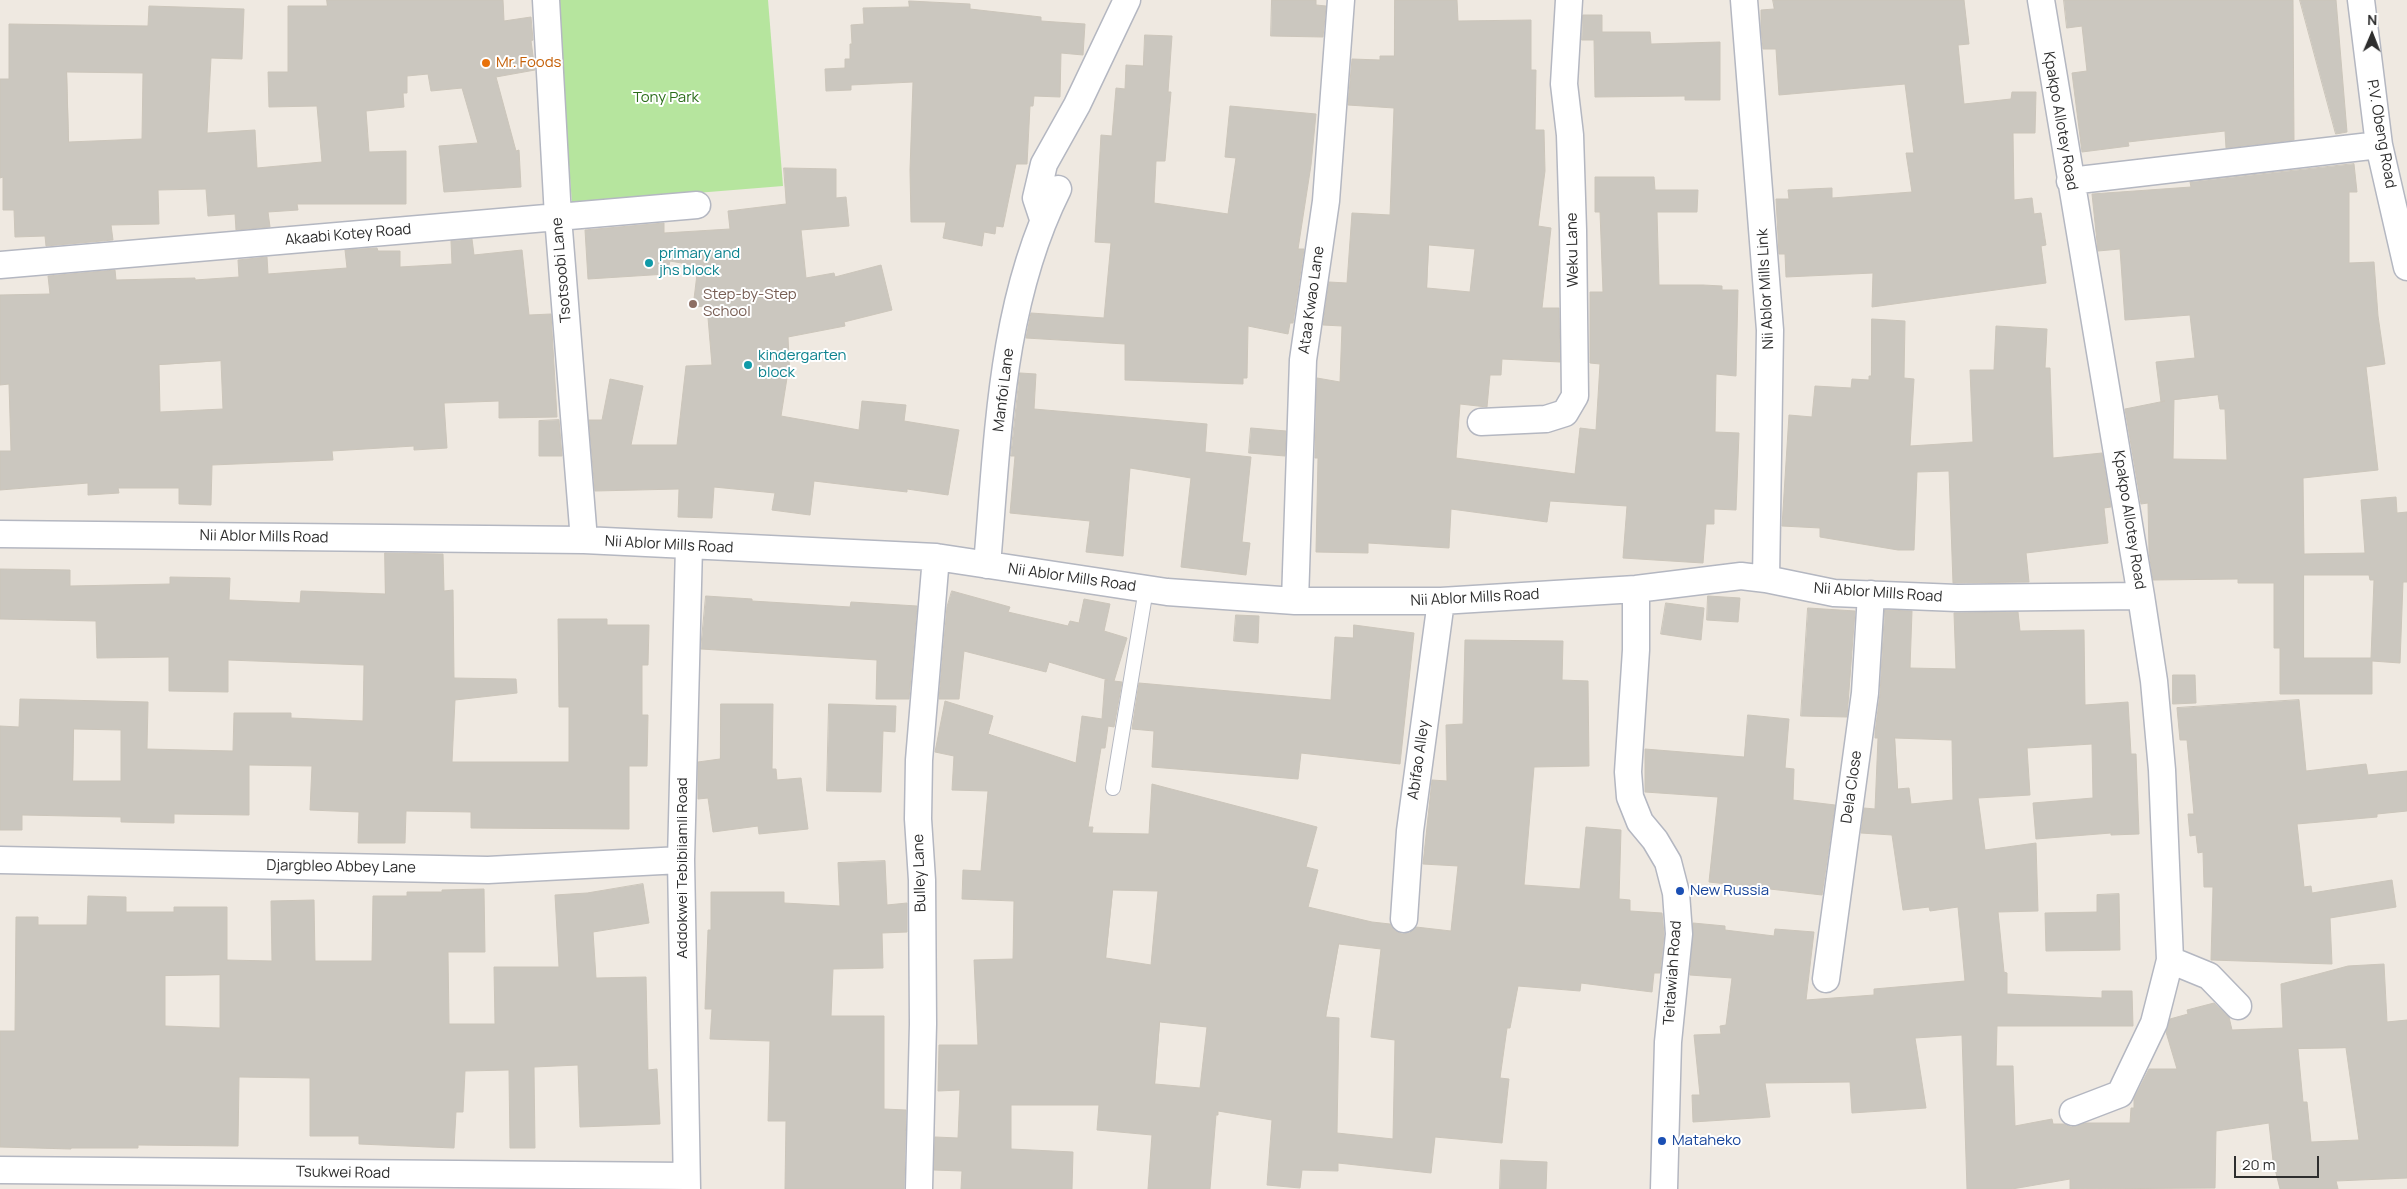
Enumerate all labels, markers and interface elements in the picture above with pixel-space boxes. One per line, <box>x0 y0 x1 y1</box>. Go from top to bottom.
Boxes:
north arrow <box>2347 10 2397 60</box>
text: N <box>2367 10 2377 29</box>
street label: Kpakpo Allotey Road <box>2039 50 2081 192</box>
place label: Mr. Foods <box>496 54 561 72</box>
marker: Mr. Foods <box>480 57 492 69</box>
street label: P.V. Obeng Road <box>2363 78 2399 190</box>
park label: Tony Park <box>633 89 699 107</box>
street label: Weku Lane <box>1563 212 1583 288</box>
street label: Tsotsoobi Lane <box>548 217 576 323</box>
street label: Akaabi Kotey Road <box>284 221 412 249</box>
street label: Nii Ablor Mills Link <box>1754 228 1778 350</box>
place label: primary and jhs block <box>659 245 740 280</box>
street label: Ataa Kwao Lane <box>1296 245 1328 355</box>
marker: primary and jhs block <box>643 257 655 269</box>
place label: Step-by-Step School <box>703 286 797 321</box>
marker: Step-by-Step School <box>687 298 699 310</box>
place label: kindergarten block <box>758 347 846 382</box>
street label: Manfoi Lane <box>990 347 1018 433</box>
marker: kindergarten block <box>742 359 754 371</box>
street label: Kpakpo Allotey Road <box>2109 449 2149 591</box>
street label: Nii Ablor Mills Road <box>199 527 329 547</box>
street label: Nii Ablor Mills Road <box>604 533 734 557</box>
street label: Nii Ablor Mills Road <box>1007 560 1137 596</box>
street label: Nii Ablor Mills Road <box>1813 580 1943 606</box>
street label: Nii Ablor Mills Road <box>1410 586 1540 610</box>
street label: Abifao Alley <box>1405 719 1433 801</box>
street label: Dela Close <box>1838 749 1866 825</box>
street label: Addokwei Tebibiiamli Road <box>674 777 692 959</box>
street label: Bulley Lane <box>910 834 930 912</box>
street label: Djargbleo Abbey Lane <box>266 857 416 877</box>
place label: New Russia <box>1690 882 1769 900</box>
marker: New Russia <box>1674 885 1686 897</box>
street label: Teitawiah Road <box>1660 920 1686 1026</box>
place label: Mataheko <box>1672 1132 1741 1150</box>
marker: Mataheko <box>1656 1135 1668 1147</box>
scale bar <box>2237 1146 2322 1178</box>
text: 20 m <box>2242 1154 2275 1175</box>
street label: Tsukwei Road <box>296 1163 390 1183</box>

